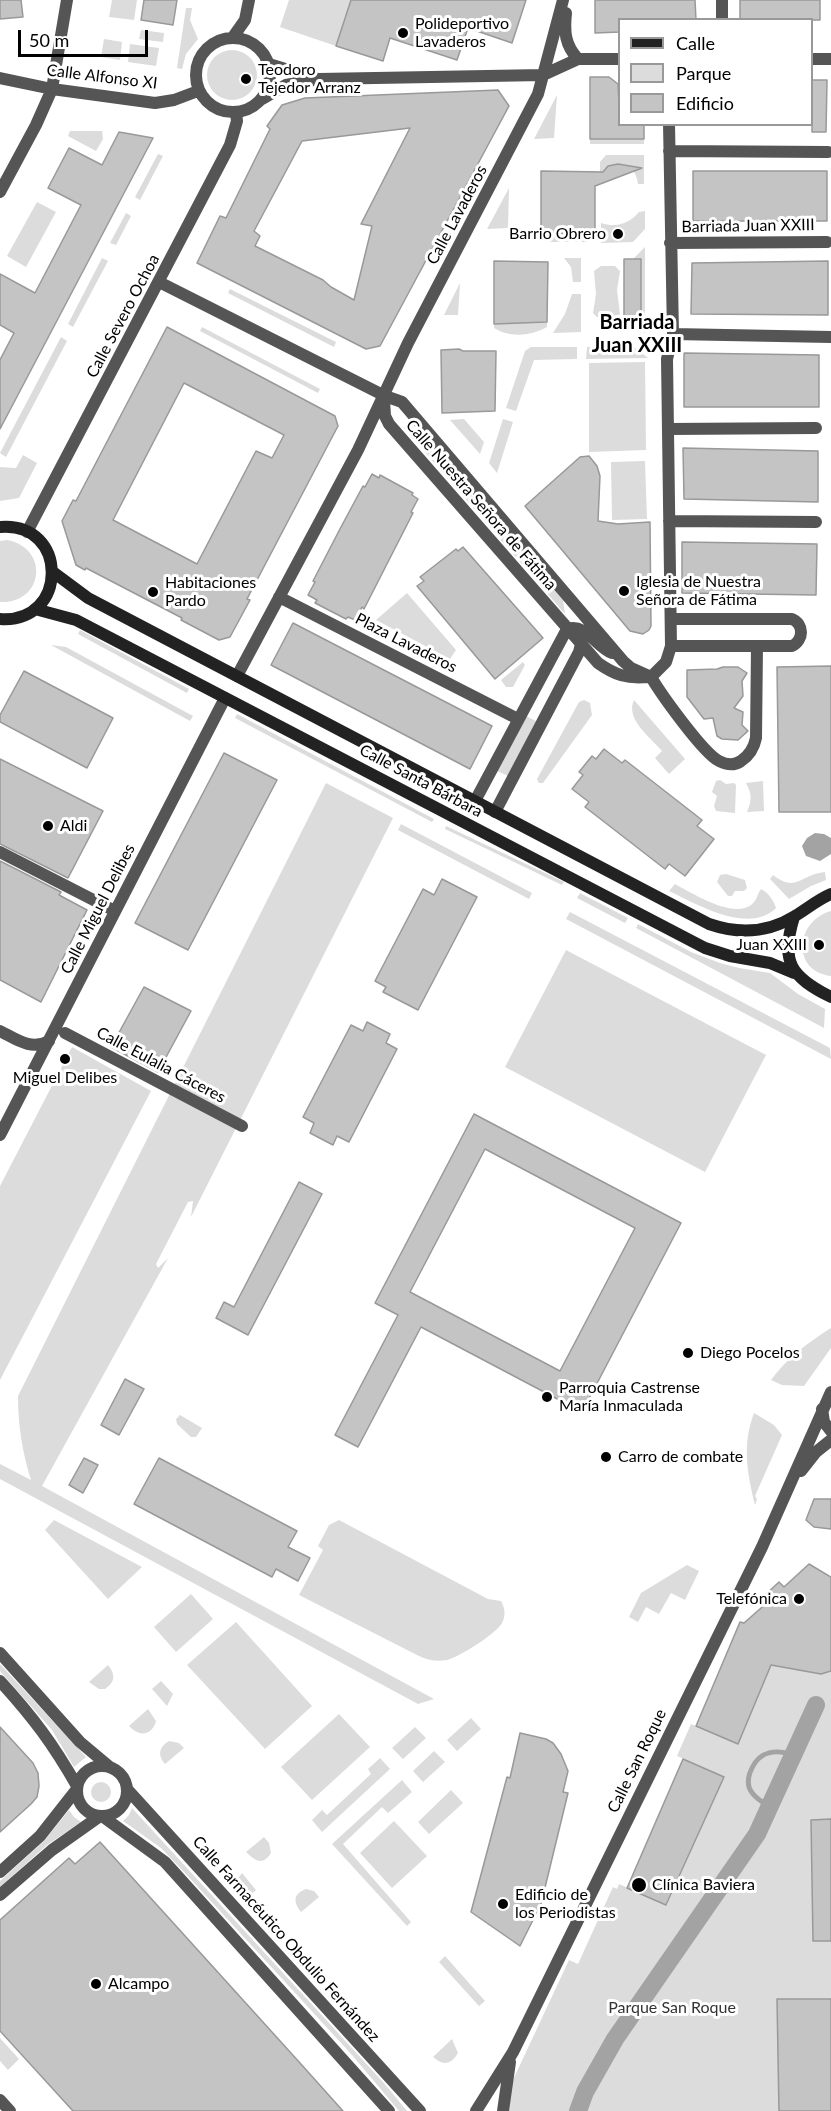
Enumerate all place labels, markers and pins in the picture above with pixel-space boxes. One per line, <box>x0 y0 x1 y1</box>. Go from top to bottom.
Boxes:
place label: Polideportivo Lavaderos <box>415 14 509 52</box>
marker: Polideportivo Lavaderos <box>396 26 410 40</box>
place label: Teodoro Tejedor Arranz <box>258 60 361 98</box>
marker: Teodoro Tejedor Arranz <box>239 72 253 86</box>
place label: Barrio Obrero <box>509 224 606 244</box>
marker: Barrio Obrero <box>611 227 625 241</box>
place label: Iglesia de Nuestra Señora de Fátima <box>636 572 761 610</box>
place label: Habitaciones Pardo <box>165 573 256 611</box>
marker: Iglesia de Nuestra Señora de Fátima <box>617 584 631 598</box>
marker: Habitaciones Pardo <box>146 585 160 599</box>
place label: Aldi <box>60 816 87 836</box>
marker: Aldi <box>41 819 55 833</box>
place label: Juan XXIII <box>736 935 807 955</box>
marker: Juan XXIII <box>812 938 826 952</box>
marker: Miguel Delibes <box>58 1052 72 1066</box>
place label: Miguel Delibes <box>13 1068 117 1088</box>
place label: Diego Pocelos <box>700 1343 800 1363</box>
marker: Diego Pocelos <box>681 1346 695 1360</box>
place label: Parroquia Castrense María Inmaculada <box>559 1378 700 1416</box>
marker: Parroquia Castrense María Inmaculada <box>540 1390 554 1404</box>
place label: Carro de combate <box>618 1447 743 1467</box>
marker: Carro de combate <box>599 1450 613 1464</box>
place label: Telefónica <box>716 1589 787 1609</box>
marker: Telefónica <box>792 1592 806 1606</box>
place label: Clínica Baviera <box>652 1875 755 1895</box>
marker: Clínica Baviera <box>630 1876 648 1894</box>
place label: Edificio de los Periodistas <box>515 1885 616 1923</box>
marker: Edificio de los Periodistas <box>496 1897 510 1911</box>
place label: Alcampo <box>108 1974 169 1994</box>
marker: Alcampo <box>89 1977 103 1991</box>

